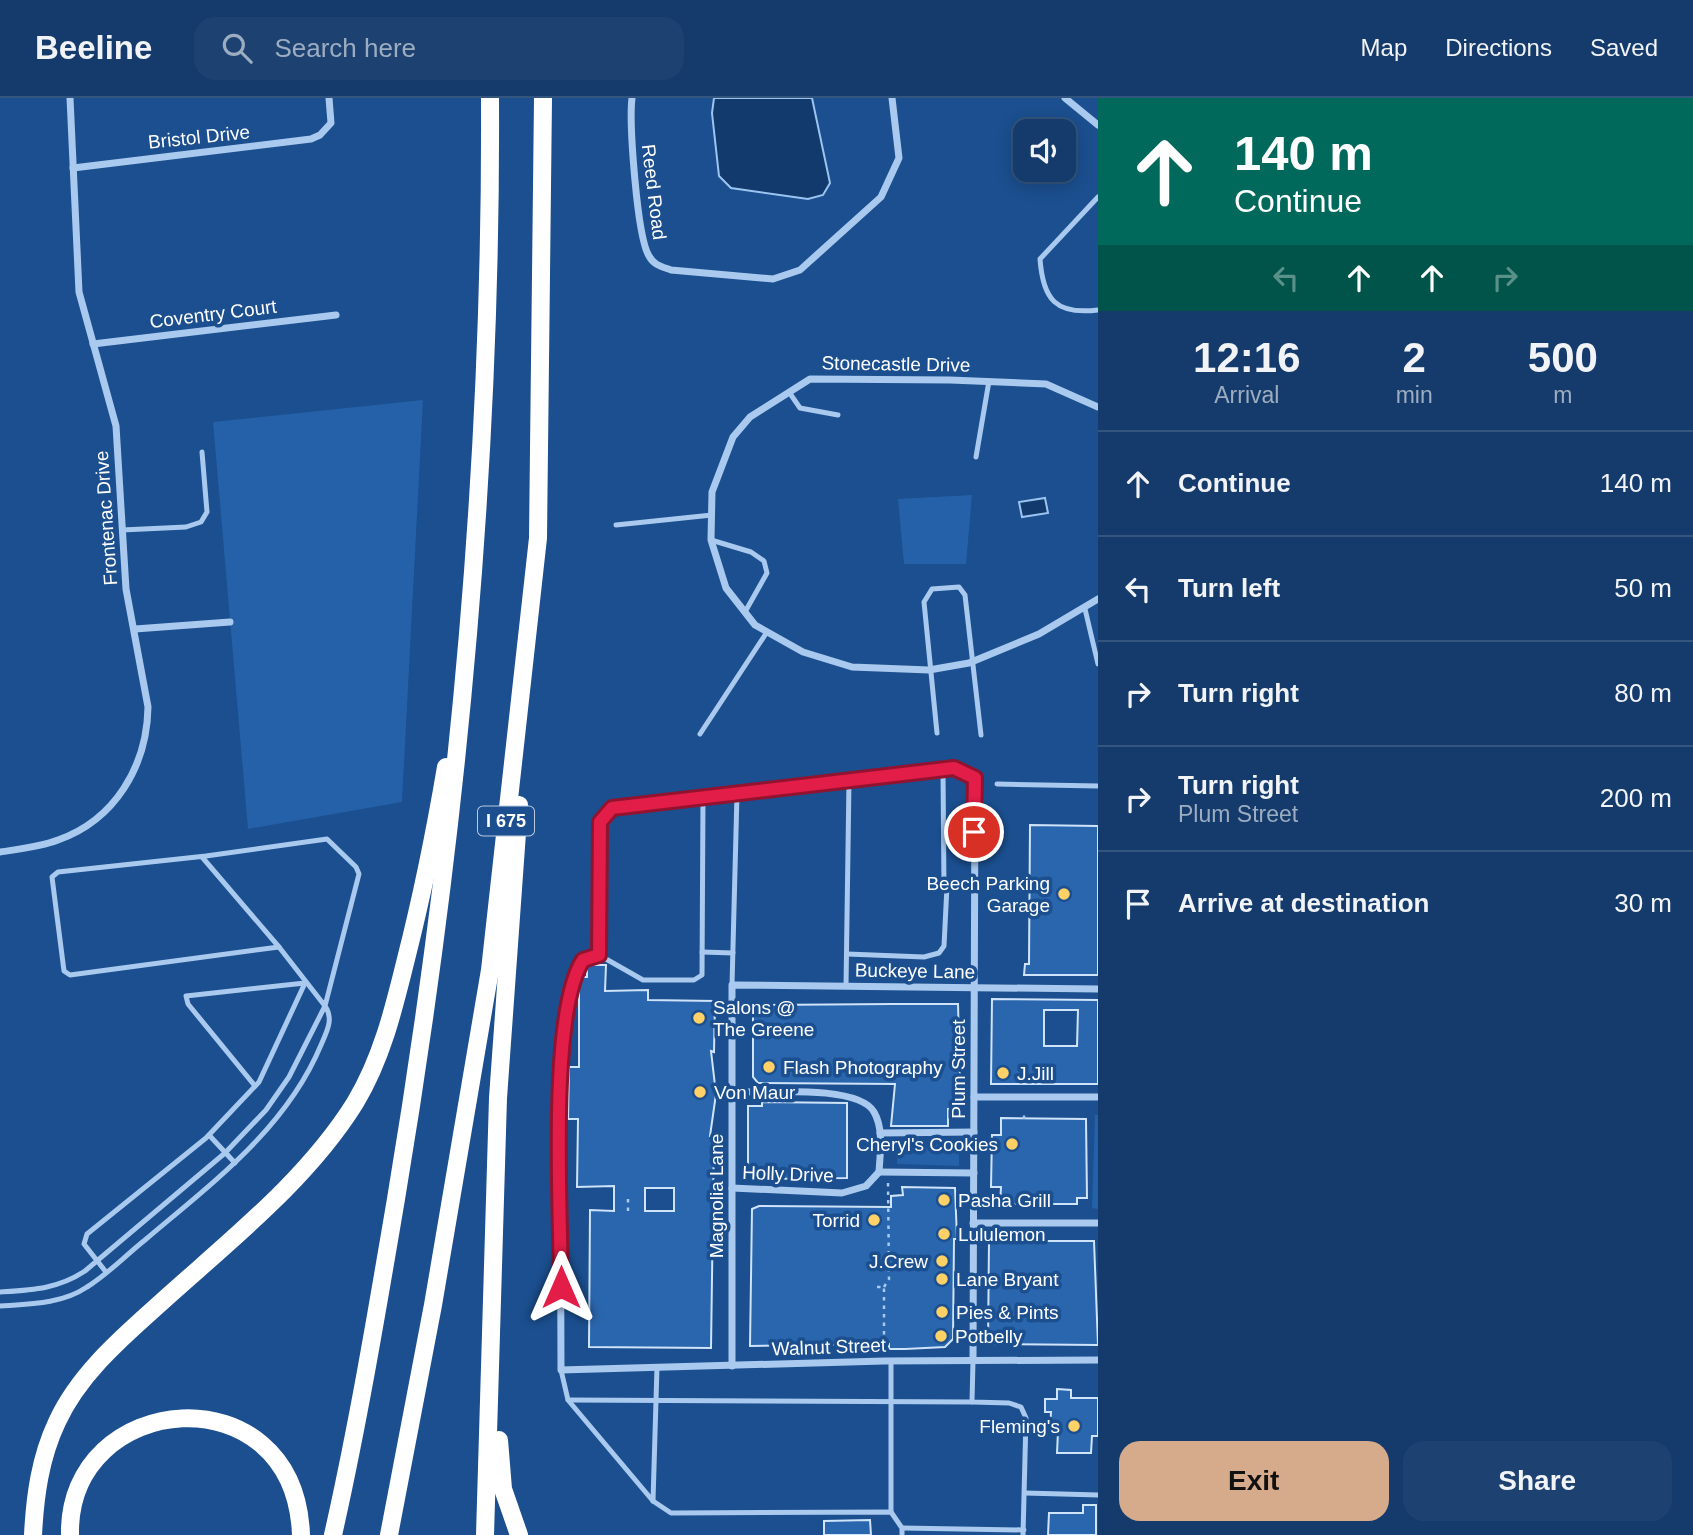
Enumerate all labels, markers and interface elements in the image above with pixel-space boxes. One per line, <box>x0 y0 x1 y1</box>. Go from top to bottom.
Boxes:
search box <box>194 17 684 80</box>
text: Beeline <box>35 29 152 66</box>
icon: search <box>218 29 256 67</box>
text: Search here <box>274 33 416 63</box>
text: Map <box>1361 34 1407 61</box>
text: Directions <box>1445 34 1552 61</box>
text: Saved <box>1590 34 1658 61</box>
map controls <box>1013 119 1076 182</box>
button: sound <box>1013 119 1076 182</box>
street label: Bristol Drive <box>147 121 251 153</box>
icon: ahead <box>1119 126 1210 217</box>
text: 140 m <box>1234 126 1373 180</box>
street label: Reed Road <box>638 143 670 241</box>
text: Continue <box>1234 183 1362 219</box>
icon: left <box>1267 259 1305 297</box>
icon: ahead <box>1340 259 1378 297</box>
icon: ahead <box>1413 259 1451 297</box>
icon: right <box>1486 259 1524 297</box>
street label: Coventry Court <box>148 296 278 332</box>
text: 12:16 <box>1193 334 1301 381</box>
text: 2 <box>1402 334 1426 381</box>
text: 500 <box>1528 334 1598 381</box>
street label: Stonecastle Drive <box>821 352 971 376</box>
text: Arrival <box>1214 382 1279 408</box>
text: min <box>1396 382 1433 408</box>
text: m <box>1553 382 1572 408</box>
street label: Frontenac Drive <box>91 450 121 586</box>
icon: ahead <box>1119 465 1157 503</box>
text: Continue <box>1178 468 1291 498</box>
text: 140 m <box>1600 468 1672 498</box>
icon: left <box>1119 570 1157 608</box>
text: Turn left <box>1178 573 1280 603</box>
text: 50 m <box>1614 573 1672 603</box>
icon: right <box>1119 675 1157 713</box>
text: Turn right <box>1178 678 1299 708</box>
text: 80 m <box>1614 678 1672 708</box>
text: Turn right <box>1178 770 1299 800</box>
icon: right <box>1119 780 1157 818</box>
text: 200 m <box>1600 783 1672 813</box>
text: Plum Street <box>1178 801 1298 827</box>
pin <box>944 802 1004 862</box>
road number: I 675 <box>478 806 534 836</box>
icon: arrive <box>955 813 993 851</box>
place label: Beech Parking Garage <box>926 873 1050 916</box>
icon: arrive <box>1119 885 1157 923</box>
marker: Beech Parking Garage <box>1056 886 1072 902</box>
text: Arrive at destination <box>1178 888 1429 918</box>
text: 30 m <box>1614 888 1672 918</box>
street label: Buckeye Lane <box>855 959 975 983</box>
place label: Salons @ The Greene <box>713 997 814 1040</box>
marker: Salons @ The Greene <box>691 1010 707 1026</box>
street label: Plum Street <box>948 1019 969 1119</box>
place label: Flash Photography <box>783 1057 943 1078</box>
marker: Flash Photography <box>761 1059 777 1075</box>
place label: J.Jill <box>1017 1063 1054 1084</box>
marker: J.Jill <box>995 1065 1011 1081</box>
place label: Von Maur <box>714 1082 796 1103</box>
marker: Von Maur <box>692 1084 708 1100</box>
street label: Magnolia Lane <box>706 1134 727 1258</box>
place label: Cheryl's Cookies <box>856 1134 998 1155</box>
marker: Cheryl's Cookies <box>1004 1136 1020 1152</box>
street label: Holly Drive <box>742 1162 834 1186</box>
place label: Pasha Grill <box>958 1190 1051 1211</box>
marker: Pasha Grill <box>936 1192 952 1208</box>
place label: Torrid <box>812 1210 860 1231</box>
marker: Torrid <box>866 1212 882 1228</box>
place label: Lululemon <box>958 1224 1046 1245</box>
marker: Lululemon <box>936 1226 952 1242</box>
position arrow <box>524 1250 598 1324</box>
place label: J.Crew <box>869 1251 928 1272</box>
marker: J.Crew <box>934 1253 950 1269</box>
place label: Lane Bryant <box>956 1269 1059 1290</box>
marker: Lane Bryant <box>934 1271 950 1287</box>
place label: Pies & Pints <box>956 1302 1058 1323</box>
marker: Pies & Pints <box>934 1304 950 1320</box>
place label: Potbelly <box>955 1326 1023 1347</box>
marker: Potbelly <box>933 1328 949 1344</box>
street label: Walnut Street <box>771 1334 887 1359</box>
place label: Fleming's <box>979 1416 1060 1437</box>
marker: Fleming's <box>1066 1418 1082 1434</box>
button: Exit <box>1119 1441 1389 1521</box>
button: Share <box>1403 1441 1672 1521</box>

